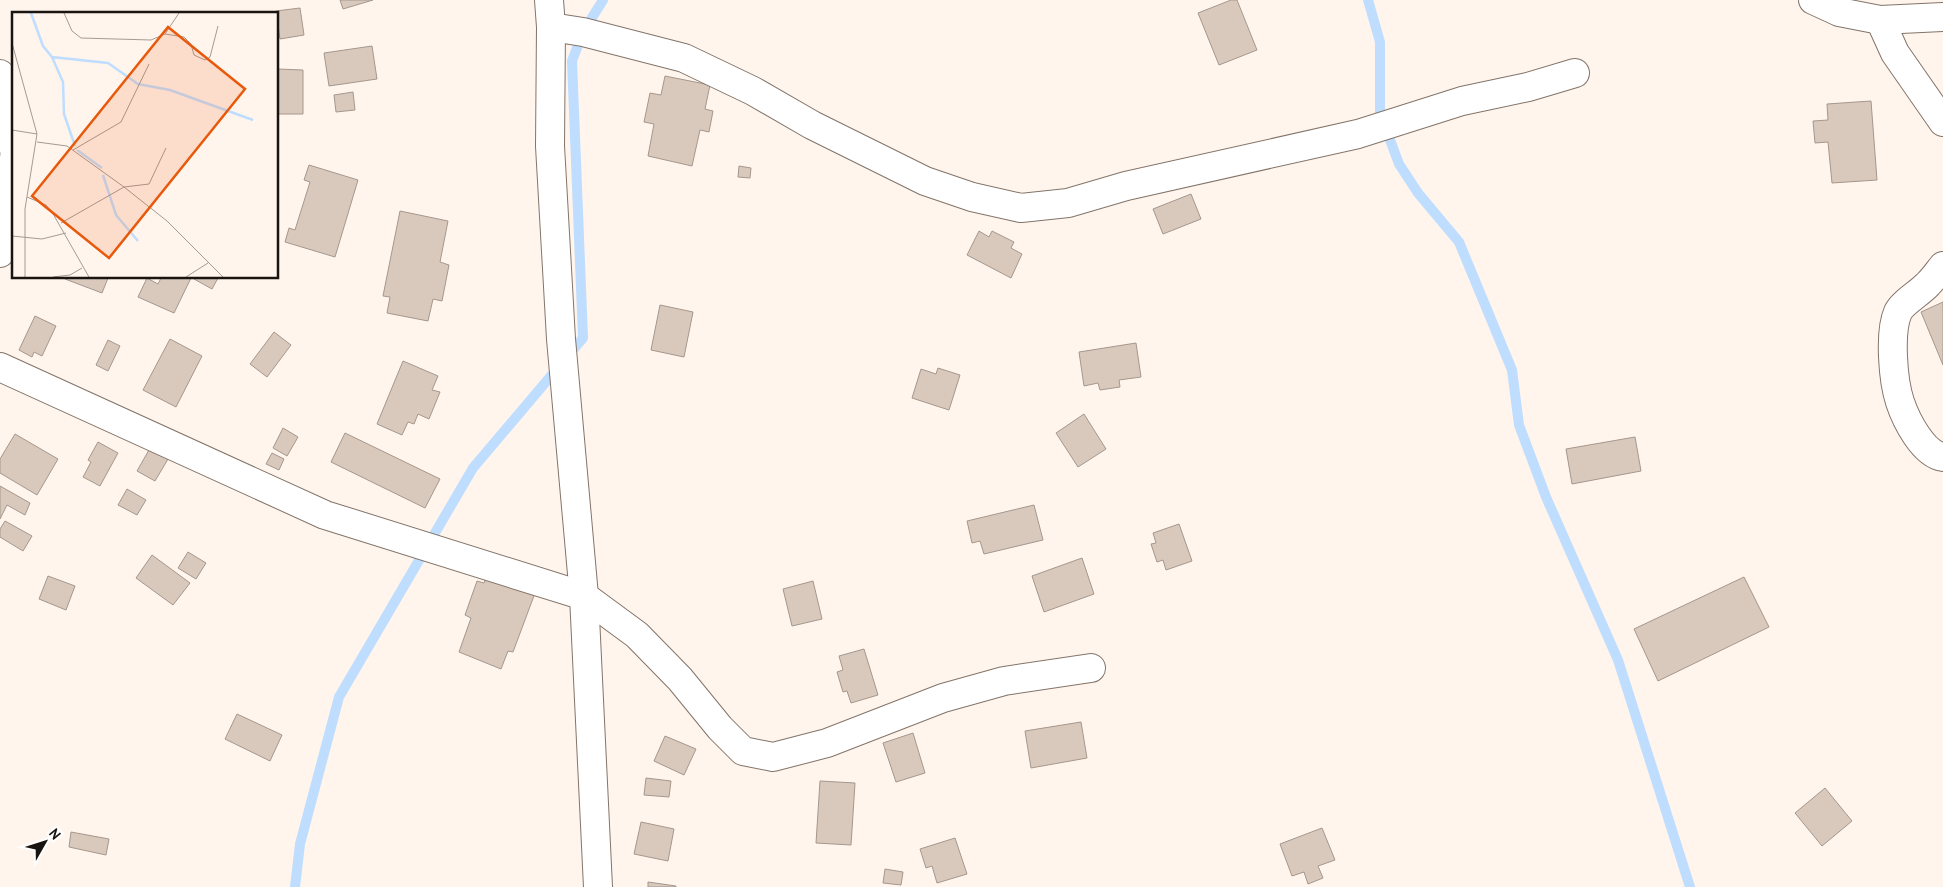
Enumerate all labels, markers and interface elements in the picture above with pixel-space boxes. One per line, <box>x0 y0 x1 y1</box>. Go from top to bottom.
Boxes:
inset map <box>12 12 279 279</box>
north arrow <box>20 817 70 867</box>
text: N <box>45 825 65 843</box>

